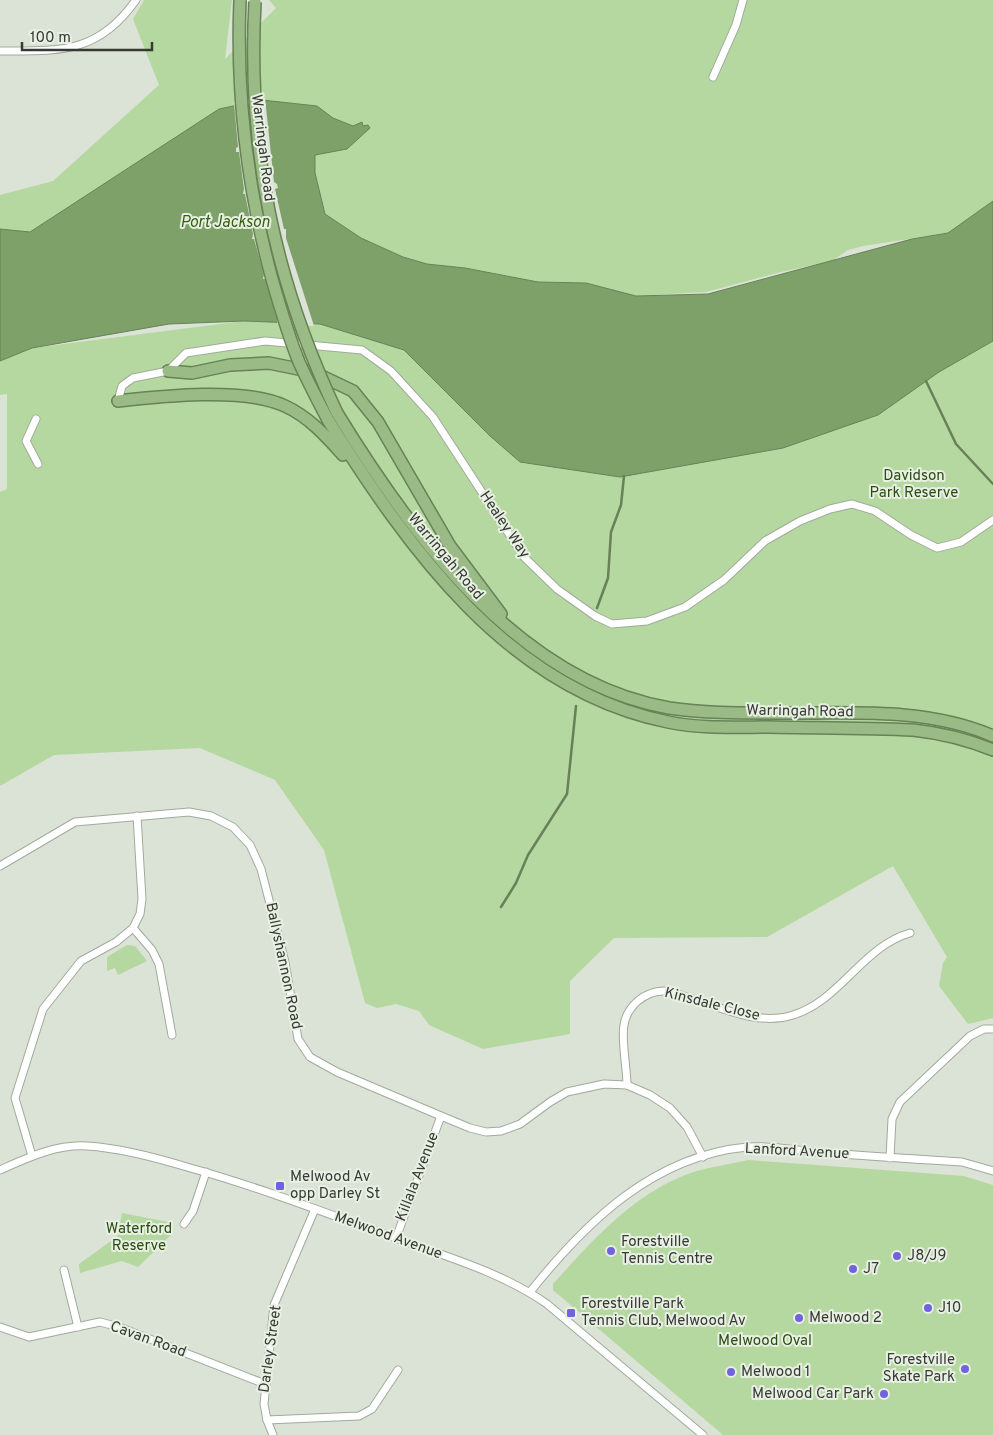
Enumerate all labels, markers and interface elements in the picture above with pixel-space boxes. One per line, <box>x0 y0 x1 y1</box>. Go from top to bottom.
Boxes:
scale bar <box>22 20 152 52</box>
text: 100 m <box>30 29 71 48</box>
street label: Warringah Road <box>246 94 278 202</box>
water label: Port Jackson <box>180 213 270 233</box>
park label: Davidson Park Reserve <box>870 467 958 503</box>
street label: Healey Way <box>475 488 534 562</box>
street label: Warringah Road <box>403 510 487 604</box>
street label: Warringah Road <box>746 702 854 722</box>
street label: Ballyshannon Road <box>260 901 306 1031</box>
street label: Kinsdale Close <box>662 984 762 1026</box>
street label: Killala Avenue <box>392 1130 444 1224</box>
street label: Lanford Avenue <box>744 1140 850 1164</box>
place label: Melwood Av opp Darley St <box>290 1168 380 1204</box>
marker: Melwood Av opp Darley St <box>274 1180 286 1192</box>
street label: Melwood Avenue <box>331 1208 445 1264</box>
park label: Waterford Reserve <box>106 1220 172 1256</box>
place label: Forestville Tennis Centre <box>621 1233 713 1269</box>
marker: Forestville Tennis Centre <box>605 1245 617 1257</box>
place label: J8/J9 <box>907 1247 946 1266</box>
marker: J8/J9 <box>891 1250 903 1262</box>
place label: J7 <box>863 1260 879 1279</box>
marker: J7 <box>847 1263 859 1275</box>
place label: Forestville Park Tennis Club, Melwood Av <box>581 1295 746 1331</box>
place label: J10 <box>938 1299 961 1318</box>
marker: J10 <box>922 1302 934 1314</box>
street label: Darley Street <box>255 1304 287 1394</box>
marker: Forestville Park Tennis Club, Melwood Av <box>565 1307 577 1319</box>
place label: Melwood 2 <box>809 1309 882 1328</box>
marker: Melwood 2 <box>793 1312 805 1324</box>
street label: Cavan Road <box>107 1317 189 1363</box>
park label: Melwood Oval <box>718 1332 812 1351</box>
place label: Forestville Skate Park <box>883 1351 955 1387</box>
place label: Melwood 1 <box>741 1363 810 1382</box>
marker: Forestville Skate Park <box>959 1363 971 1375</box>
marker: Melwood 1 <box>725 1366 737 1378</box>
place label: Melwood Car Park <box>752 1385 874 1404</box>
marker: Melwood Car Park <box>878 1388 890 1400</box>

